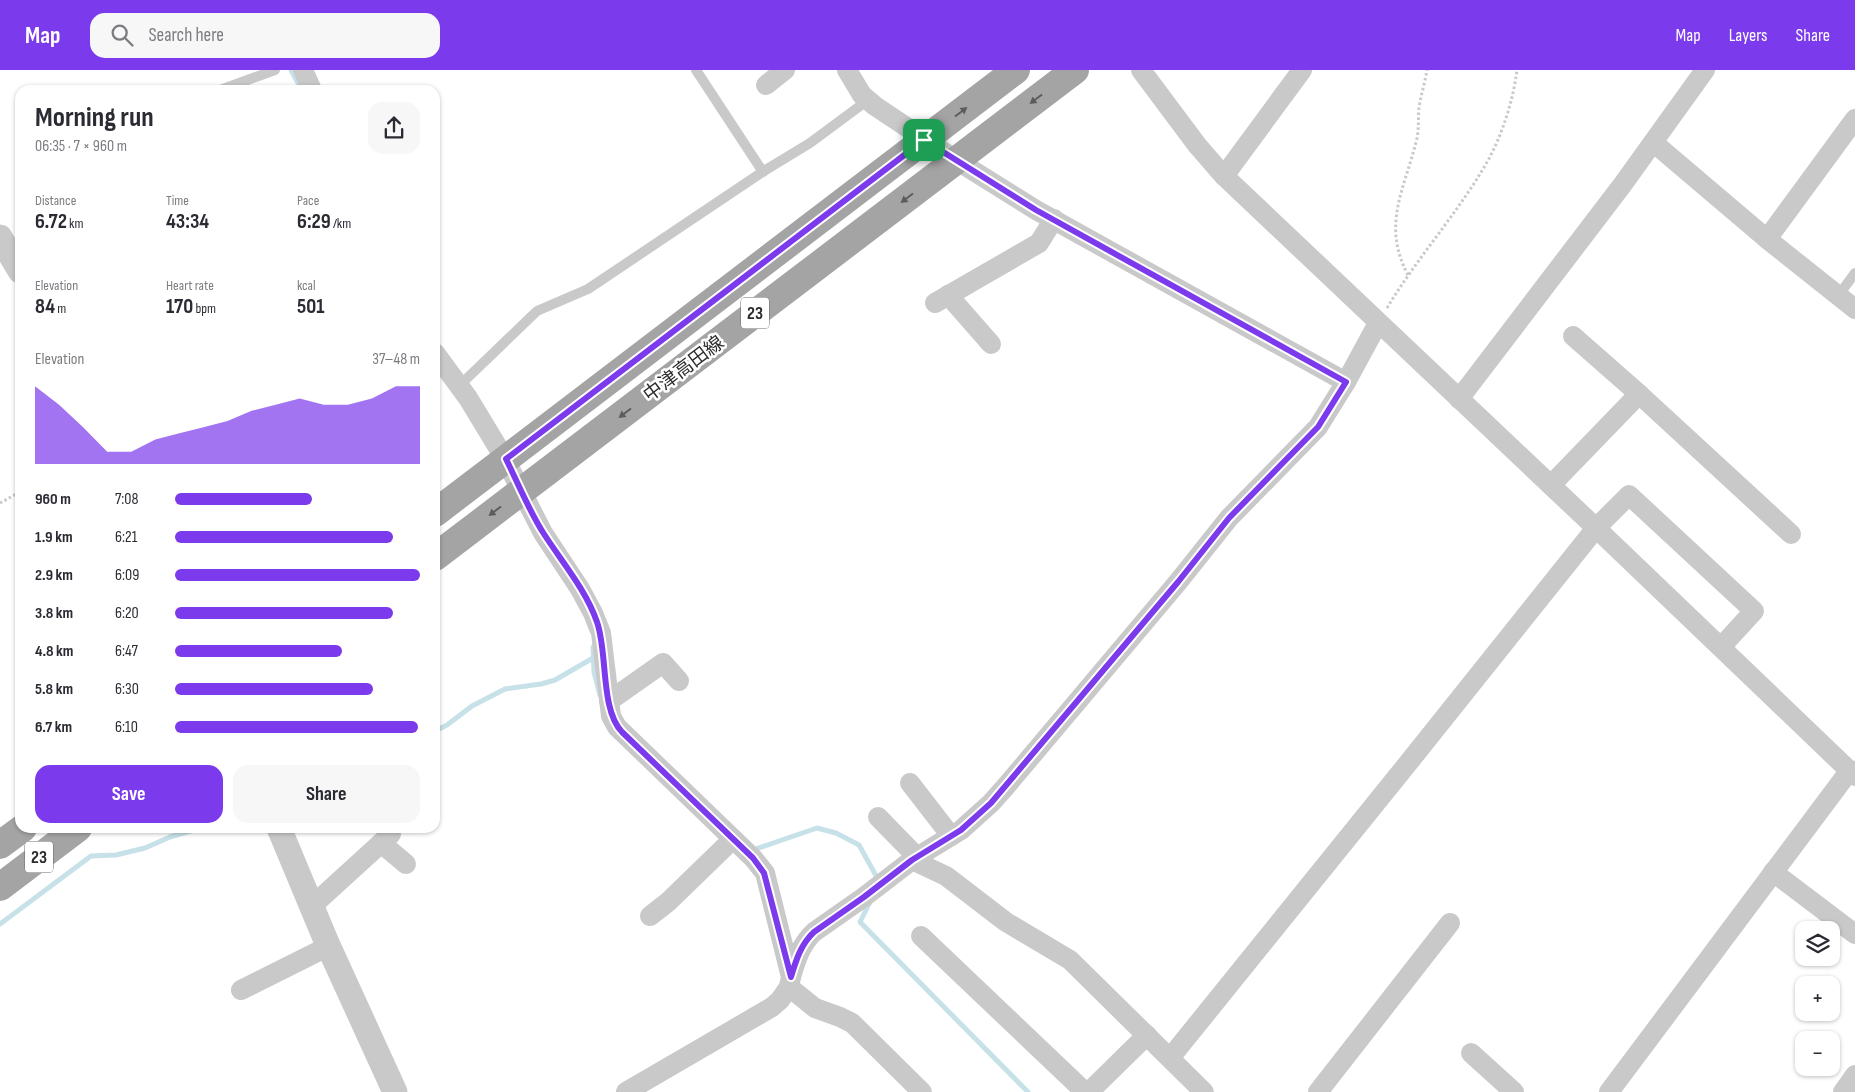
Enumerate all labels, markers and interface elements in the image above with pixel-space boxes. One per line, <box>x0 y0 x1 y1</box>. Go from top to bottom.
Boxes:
search box <box>90 13 440 58</box>
text: Map <box>25 21 60 50</box>
icon: search <box>108 21 136 49</box>
text: Search here <box>148 24 224 47</box>
text: Map <box>1676 25 1701 46</box>
text: Layers <box>1729 25 1768 46</box>
text: Share <box>1796 25 1830 46</box>
one-way arrow <box>1030 94 1043 105</box>
text: Morning run <box>35 101 154 134</box>
button: share <box>368 102 420 154</box>
one-way arrow <box>954 106 967 117</box>
pin <box>903 119 945 161</box>
icon: arrive <box>910 126 938 154</box>
text: 06:35 · 7 × 960 m <box>35 137 127 156</box>
text: Distance <box>35 192 76 209</box>
text: Time <box>166 192 189 209</box>
text: Pace <box>297 192 319 209</box>
one-way arrow <box>901 192 914 203</box>
text: 6.72 <box>35 209 67 234</box>
text: 43:34 <box>166 209 209 234</box>
text: 6:29 <box>297 209 331 234</box>
text: km <box>67 215 83 232</box>
text: /km <box>331 215 351 232</box>
text: Elevation <box>35 277 78 294</box>
text: Heart rate <box>166 277 214 294</box>
text: kcal <box>297 277 316 294</box>
text: 84 <box>35 294 55 319</box>
text: 170 <box>166 294 193 319</box>
text: 501 <box>297 294 324 319</box>
road number: 23 <box>741 298 769 328</box>
text: m <box>55 300 66 317</box>
text: bpm <box>193 300 216 317</box>
street label: 中津高田線 <box>639 331 729 407</box>
text: Elevation <box>35 350 84 369</box>
text: 37–48 m <box>372 350 420 369</box>
one-way arrow <box>619 407 632 418</box>
text: 960 m <box>35 490 71 509</box>
text: 7:08 <box>115 490 138 509</box>
one-way arrow <box>488 506 502 516</box>
text: 1.9 km <box>35 528 73 547</box>
text: 6:21 <box>115 528 137 547</box>
text: 2.9 km <box>35 566 73 585</box>
text: 6:09 <box>115 566 139 585</box>
text: 3.8 km <box>35 604 73 623</box>
text: 6:20 <box>115 604 139 623</box>
text: 4.8 km <box>35 642 73 661</box>
text: 6:47 <box>115 642 138 661</box>
text: 5.8 km <box>35 680 73 699</box>
text: 6:30 <box>115 680 139 699</box>
text: 6.7 km <box>35 718 72 737</box>
text: 6:10 <box>115 718 138 737</box>
button: Save <box>35 765 223 823</box>
button: Share <box>233 765 420 823</box>
road number: 23 <box>25 842 53 872</box>
map controls <box>1795 921 1840 1076</box>
button: layers <box>1795 921 1840 966</box>
button: + <box>1795 976 1840 1021</box>
button: − <box>1795 1031 1840 1076</box>

